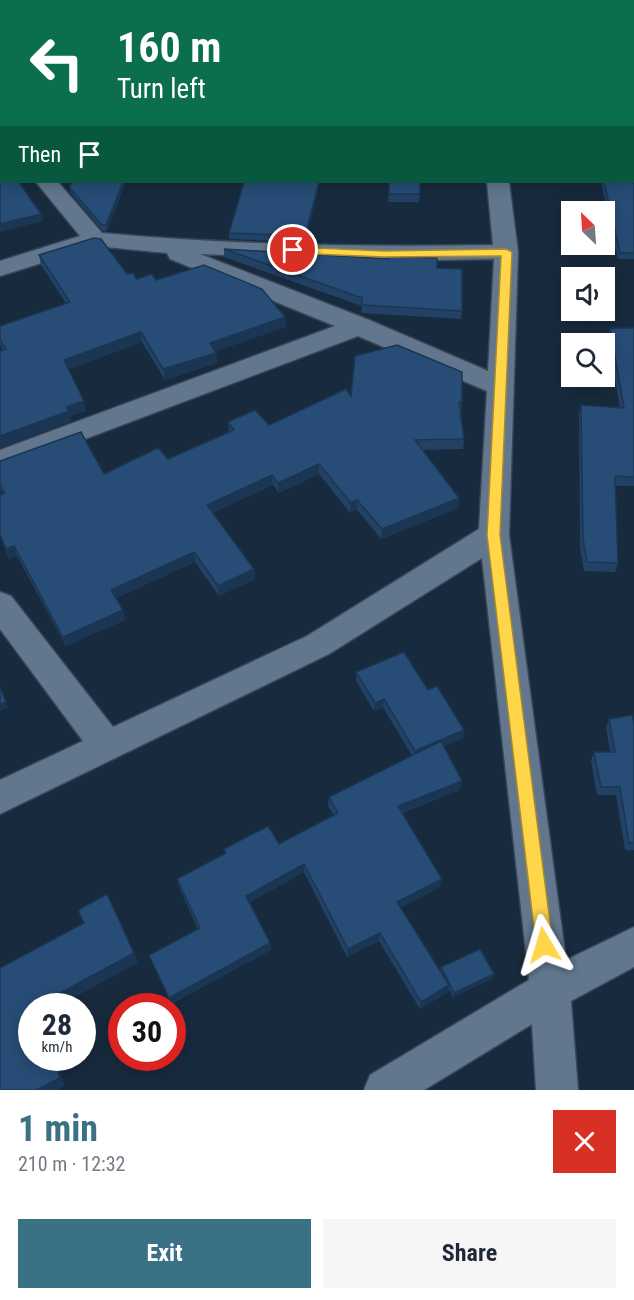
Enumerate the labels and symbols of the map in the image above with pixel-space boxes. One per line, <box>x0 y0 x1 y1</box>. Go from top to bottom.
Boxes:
north arrow <box>561 201 615 255</box>
pin <box>267 224 318 275</box>
position arrow <box>512 913 576 977</box>
speed limit sign: 30 <box>108 993 186 1071</box>

